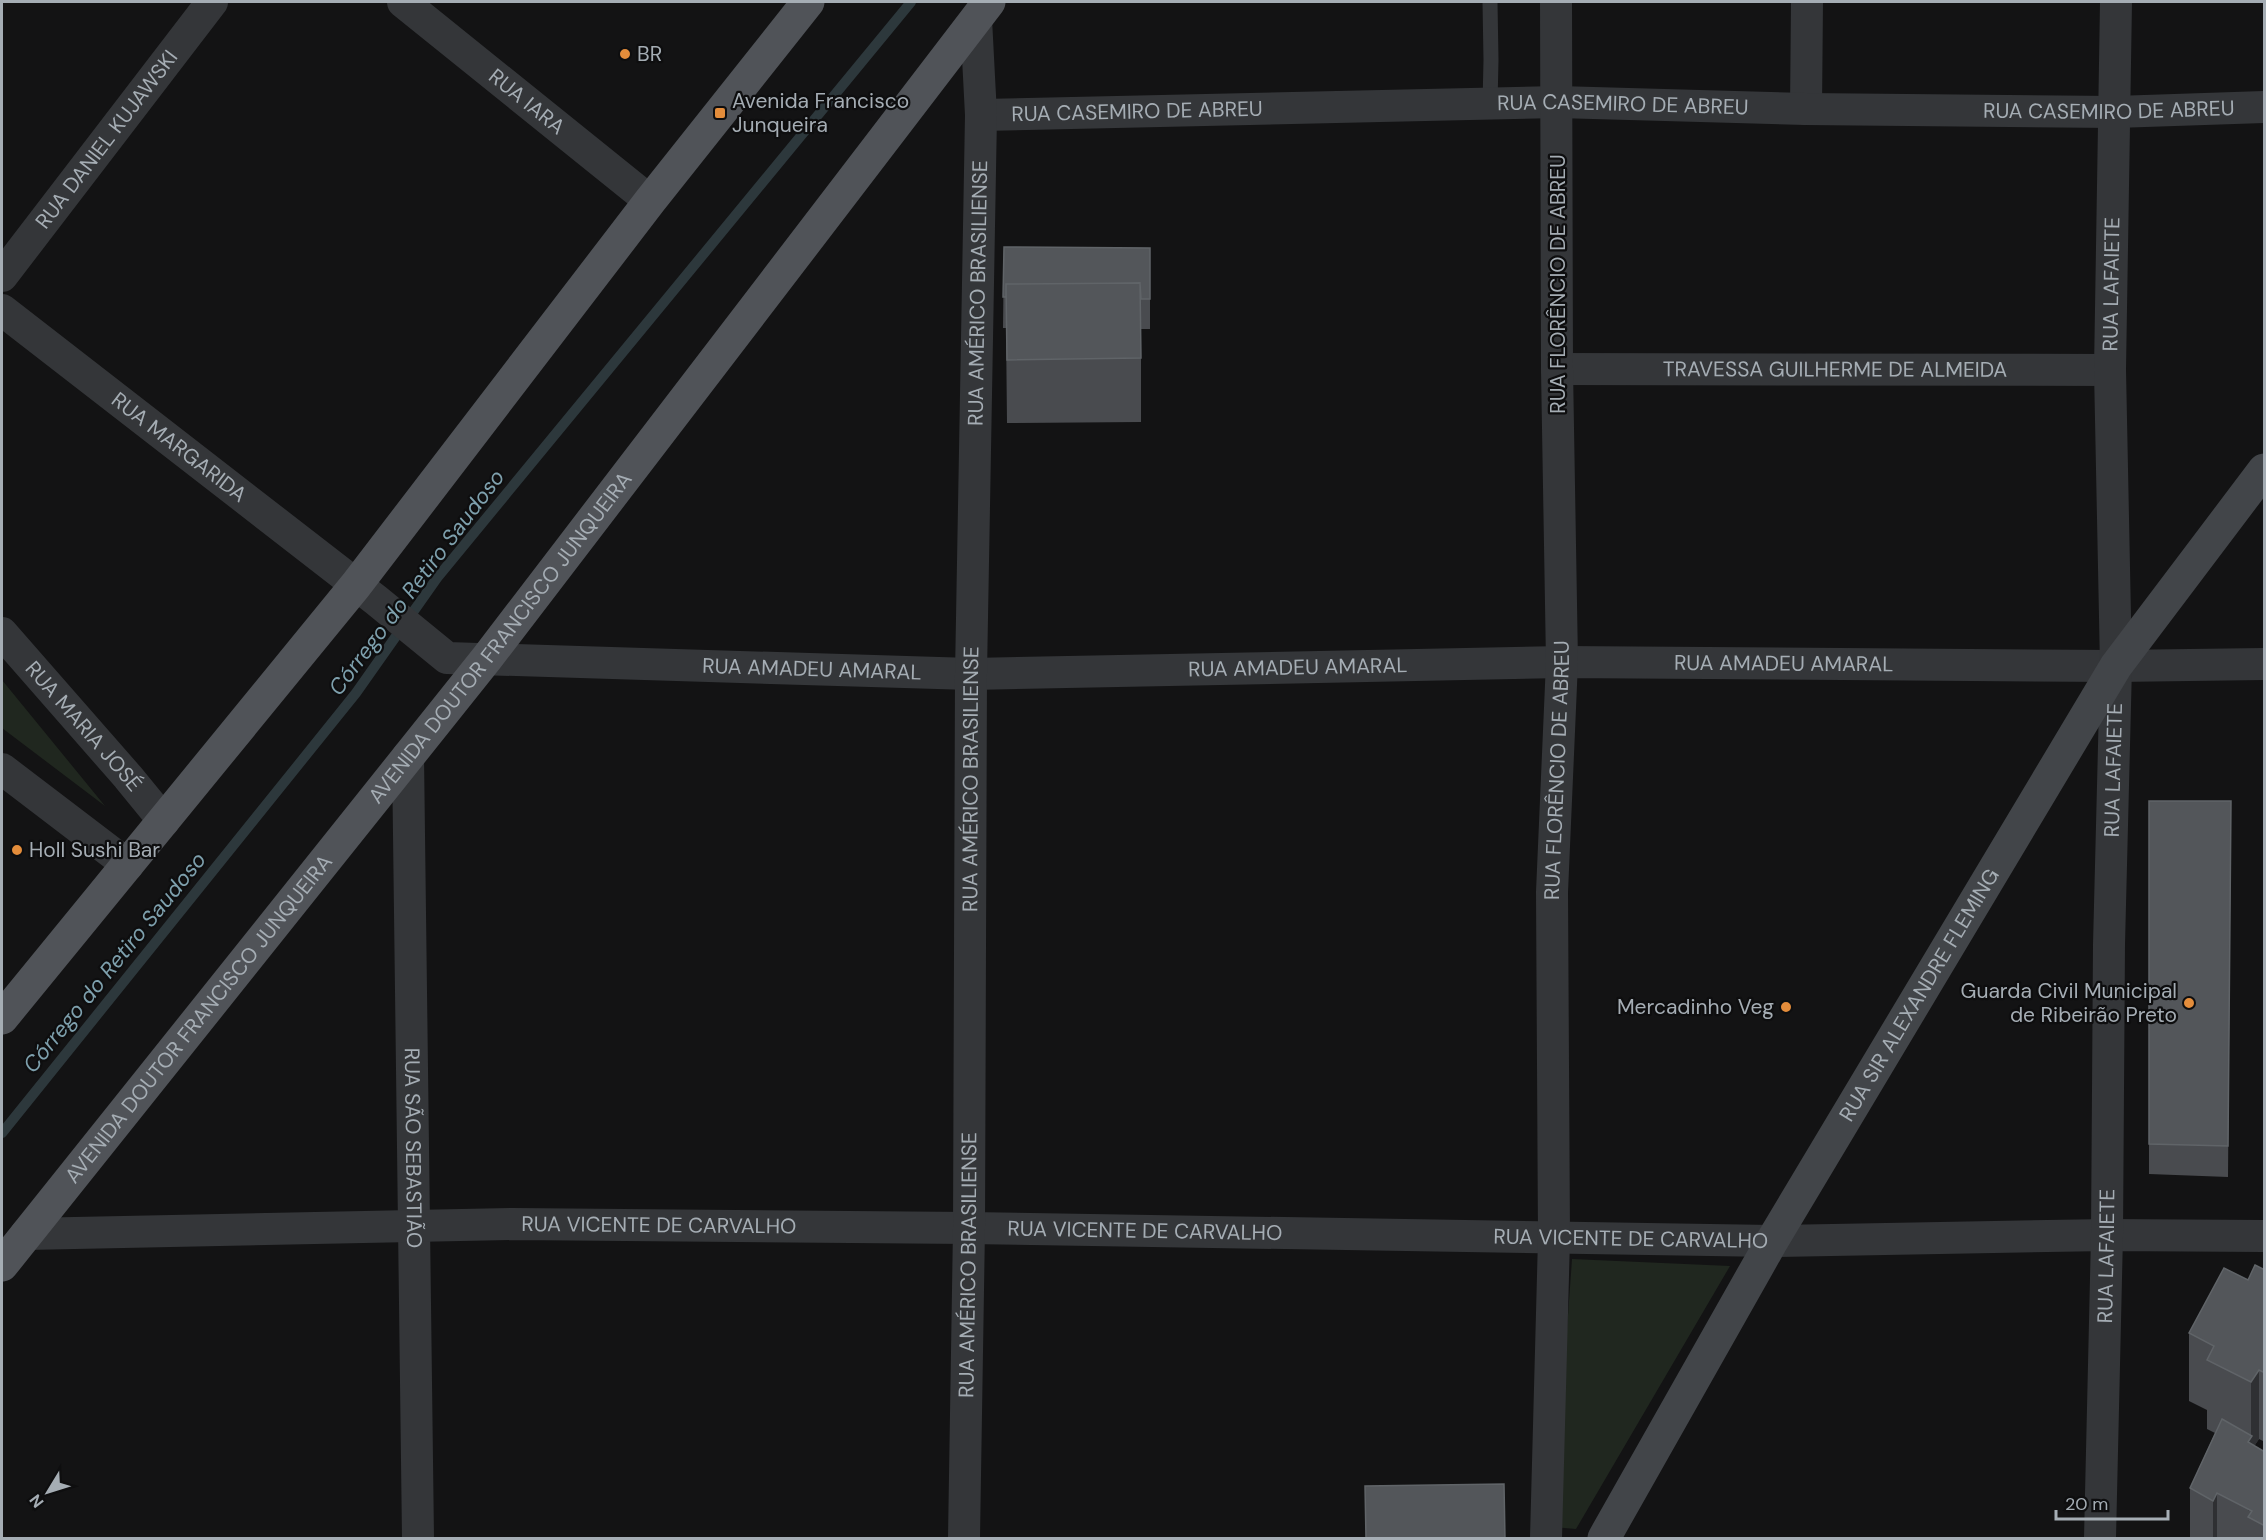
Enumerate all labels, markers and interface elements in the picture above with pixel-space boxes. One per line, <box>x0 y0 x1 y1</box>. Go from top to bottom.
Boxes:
place label: BR <box>637 40 662 68</box>
street label: RUA DANIEL KUJAWSKI <box>29 44 184 235</box>
marker: BR <box>618 47 632 61</box>
street label: RUA IARA <box>483 62 571 141</box>
place label: Avenida Francisco Junqueira <box>732 87 909 139</box>
street label: RUA CASEMIRO DE ABREU <box>1497 88 1749 121</box>
street label: RUA CASEMIRO DE ABREU <box>1983 94 2235 126</box>
street label: RUA CASEMIRO DE ABREU <box>1011 95 1263 128</box>
marker: Avenida Francisco Junqueira <box>713 106 727 120</box>
street label: RUA FLORÊNCIO DE ABREU <box>1544 154 1572 414</box>
street label: RUA AMÉRICO BRASILIENSE <box>961 160 994 426</box>
street label: RUA LAFAIETE <box>2096 217 2126 352</box>
street label: TRAVESSA GUILHERME DE ALMEIDA <box>1663 355 2007 384</box>
street label: RUA MARGARIDA <box>106 386 252 509</box>
water label: Córrego do Retiro Saudoso <box>322 463 511 701</box>
street label: AVENIDA DOUTOR FRANCISCO JUNQUEIRA <box>362 466 638 809</box>
street label: RUA FLORÊNCIO DE ABREU <box>1538 640 1576 900</box>
street label: RUA AMÉRICO BRASILIENSE <box>956 646 985 912</box>
street label: RUA AMADEU AMARAL <box>1674 649 1894 678</box>
street label: RUA AMADEU AMARAL <box>1188 651 1408 684</box>
street label: RUA AMADEU AMARAL <box>702 652 922 686</box>
street label: RUA MARIA JOSÉ <box>19 655 148 797</box>
street label: RUA LAFAIETE <box>2098 703 2129 838</box>
place label: Holl Sushi Bar <box>29 836 160 864</box>
marker: Holl Sushi Bar <box>10 843 24 857</box>
water label: Córrego do Retiro Saudoso <box>16 846 212 1079</box>
street label: AVENIDA DOUTOR FRANCISCO JUNQUEIRA <box>59 849 339 1189</box>
street label: RUA SIR ALEXANDRE FLEMING <box>1833 863 2006 1127</box>
place label: Guarda Civil Municipal de Ribeirão Preto <box>1961 977 2177 1029</box>
place label: Mercadinho Veg <box>1617 993 1774 1021</box>
marker: Guarda Civil Municipal de Ribeirão Preto <box>2182 996 2196 1010</box>
marker: Mercadinho Veg <box>1779 1000 1793 1014</box>
street label: RUA SÃO SEBASTIÃO <box>398 1047 428 1248</box>
street label: RUA AMÉRICO BRASILIENSE <box>952 1132 983 1398</box>
street label: RUA LAFAIETE <box>2091 1189 2121 1324</box>
street label: RUA VICENTE DE CARVALHO <box>521 1210 796 1240</box>
street label: RUA VICENTE DE CARVALHO <box>1007 1215 1283 1247</box>
street label: RUA VICENTE DE CARVALHO <box>1493 1222 1768 1255</box>
north arrow <box>18 1462 78 1522</box>
scale bar <box>2056 1483 2168 1521</box>
text: N <box>25 1490 48 1512</box>
text: 20 m <box>2065 1492 2108 1516</box>

